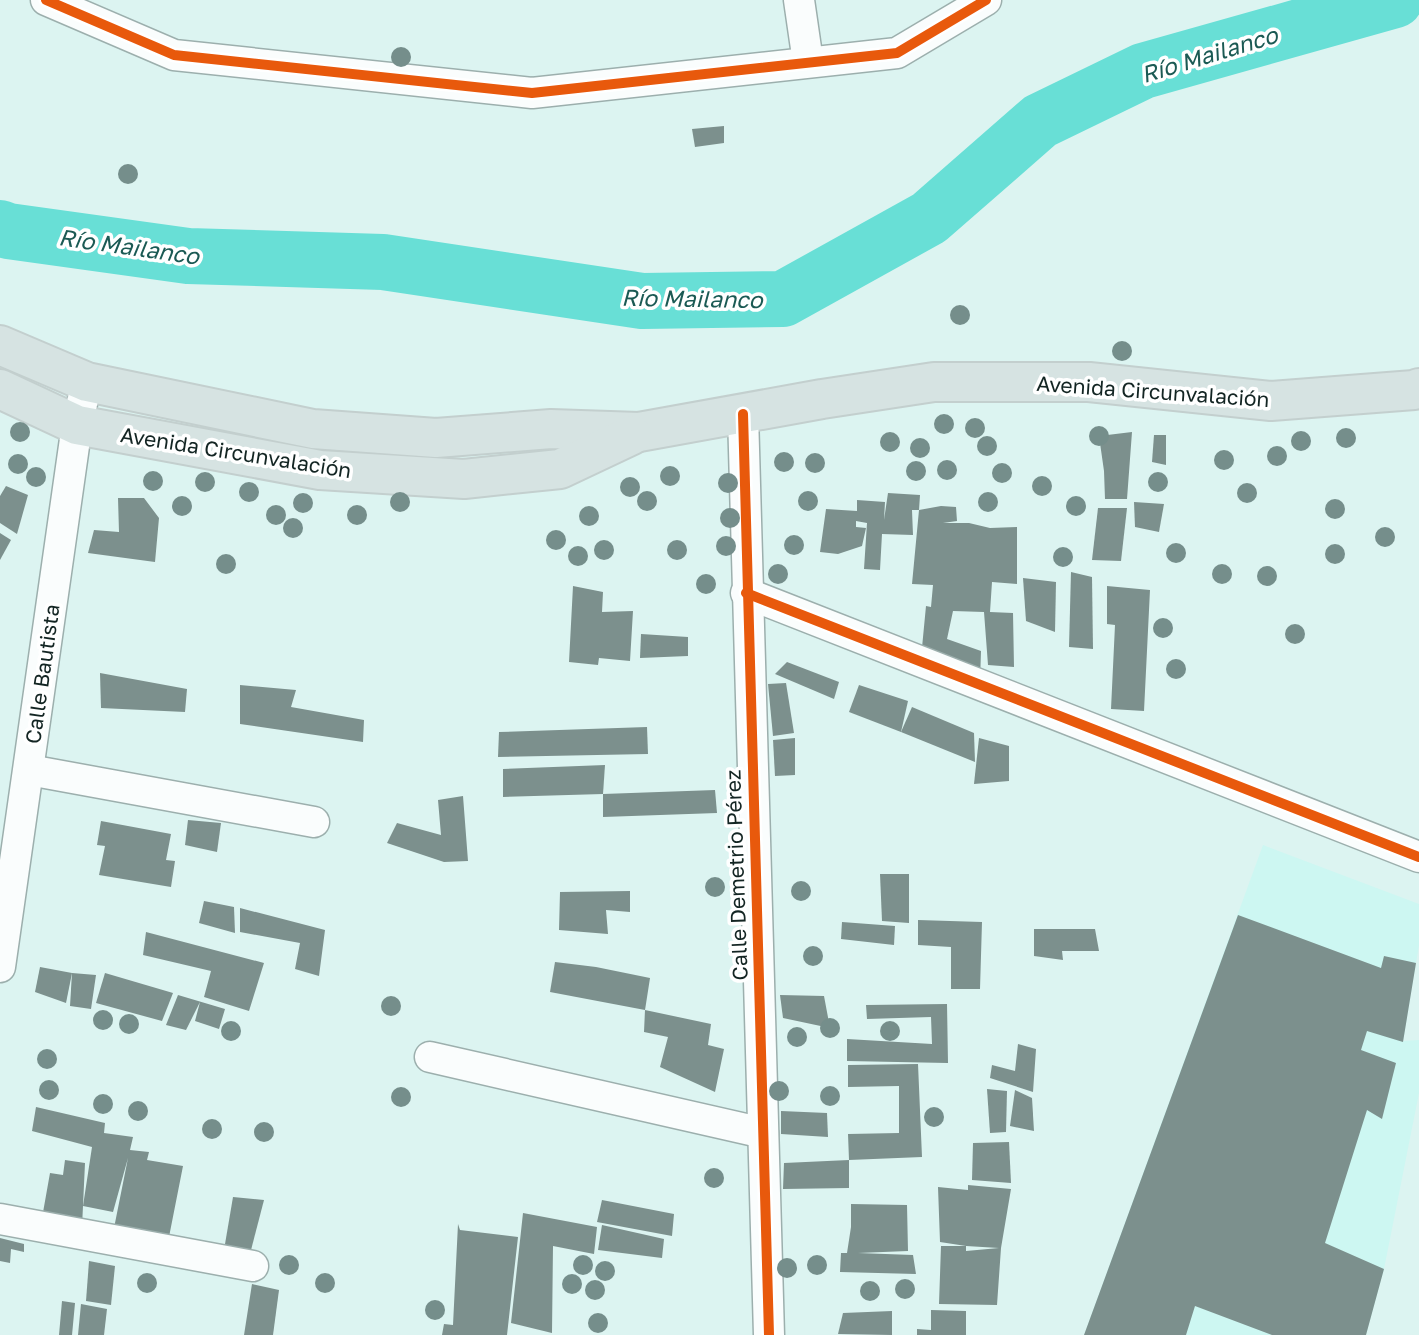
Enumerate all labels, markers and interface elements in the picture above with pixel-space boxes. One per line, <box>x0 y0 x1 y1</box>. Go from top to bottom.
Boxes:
water label: Río Mailanco <box>1137 20 1282 88</box>
water label: Río Mailanco <box>57 222 202 270</box>
water label: Río Mailanco <box>621 283 764 313</box>
street label: Avenida Circunvalación <box>1036 370 1270 412</box>
street label: Avenida Circunvalación <box>119 421 353 483</box>
street label: Calle Bautista <box>19 602 65 746</box>
street label: Calle Demetrio Pérez <box>719 769 753 981</box>

